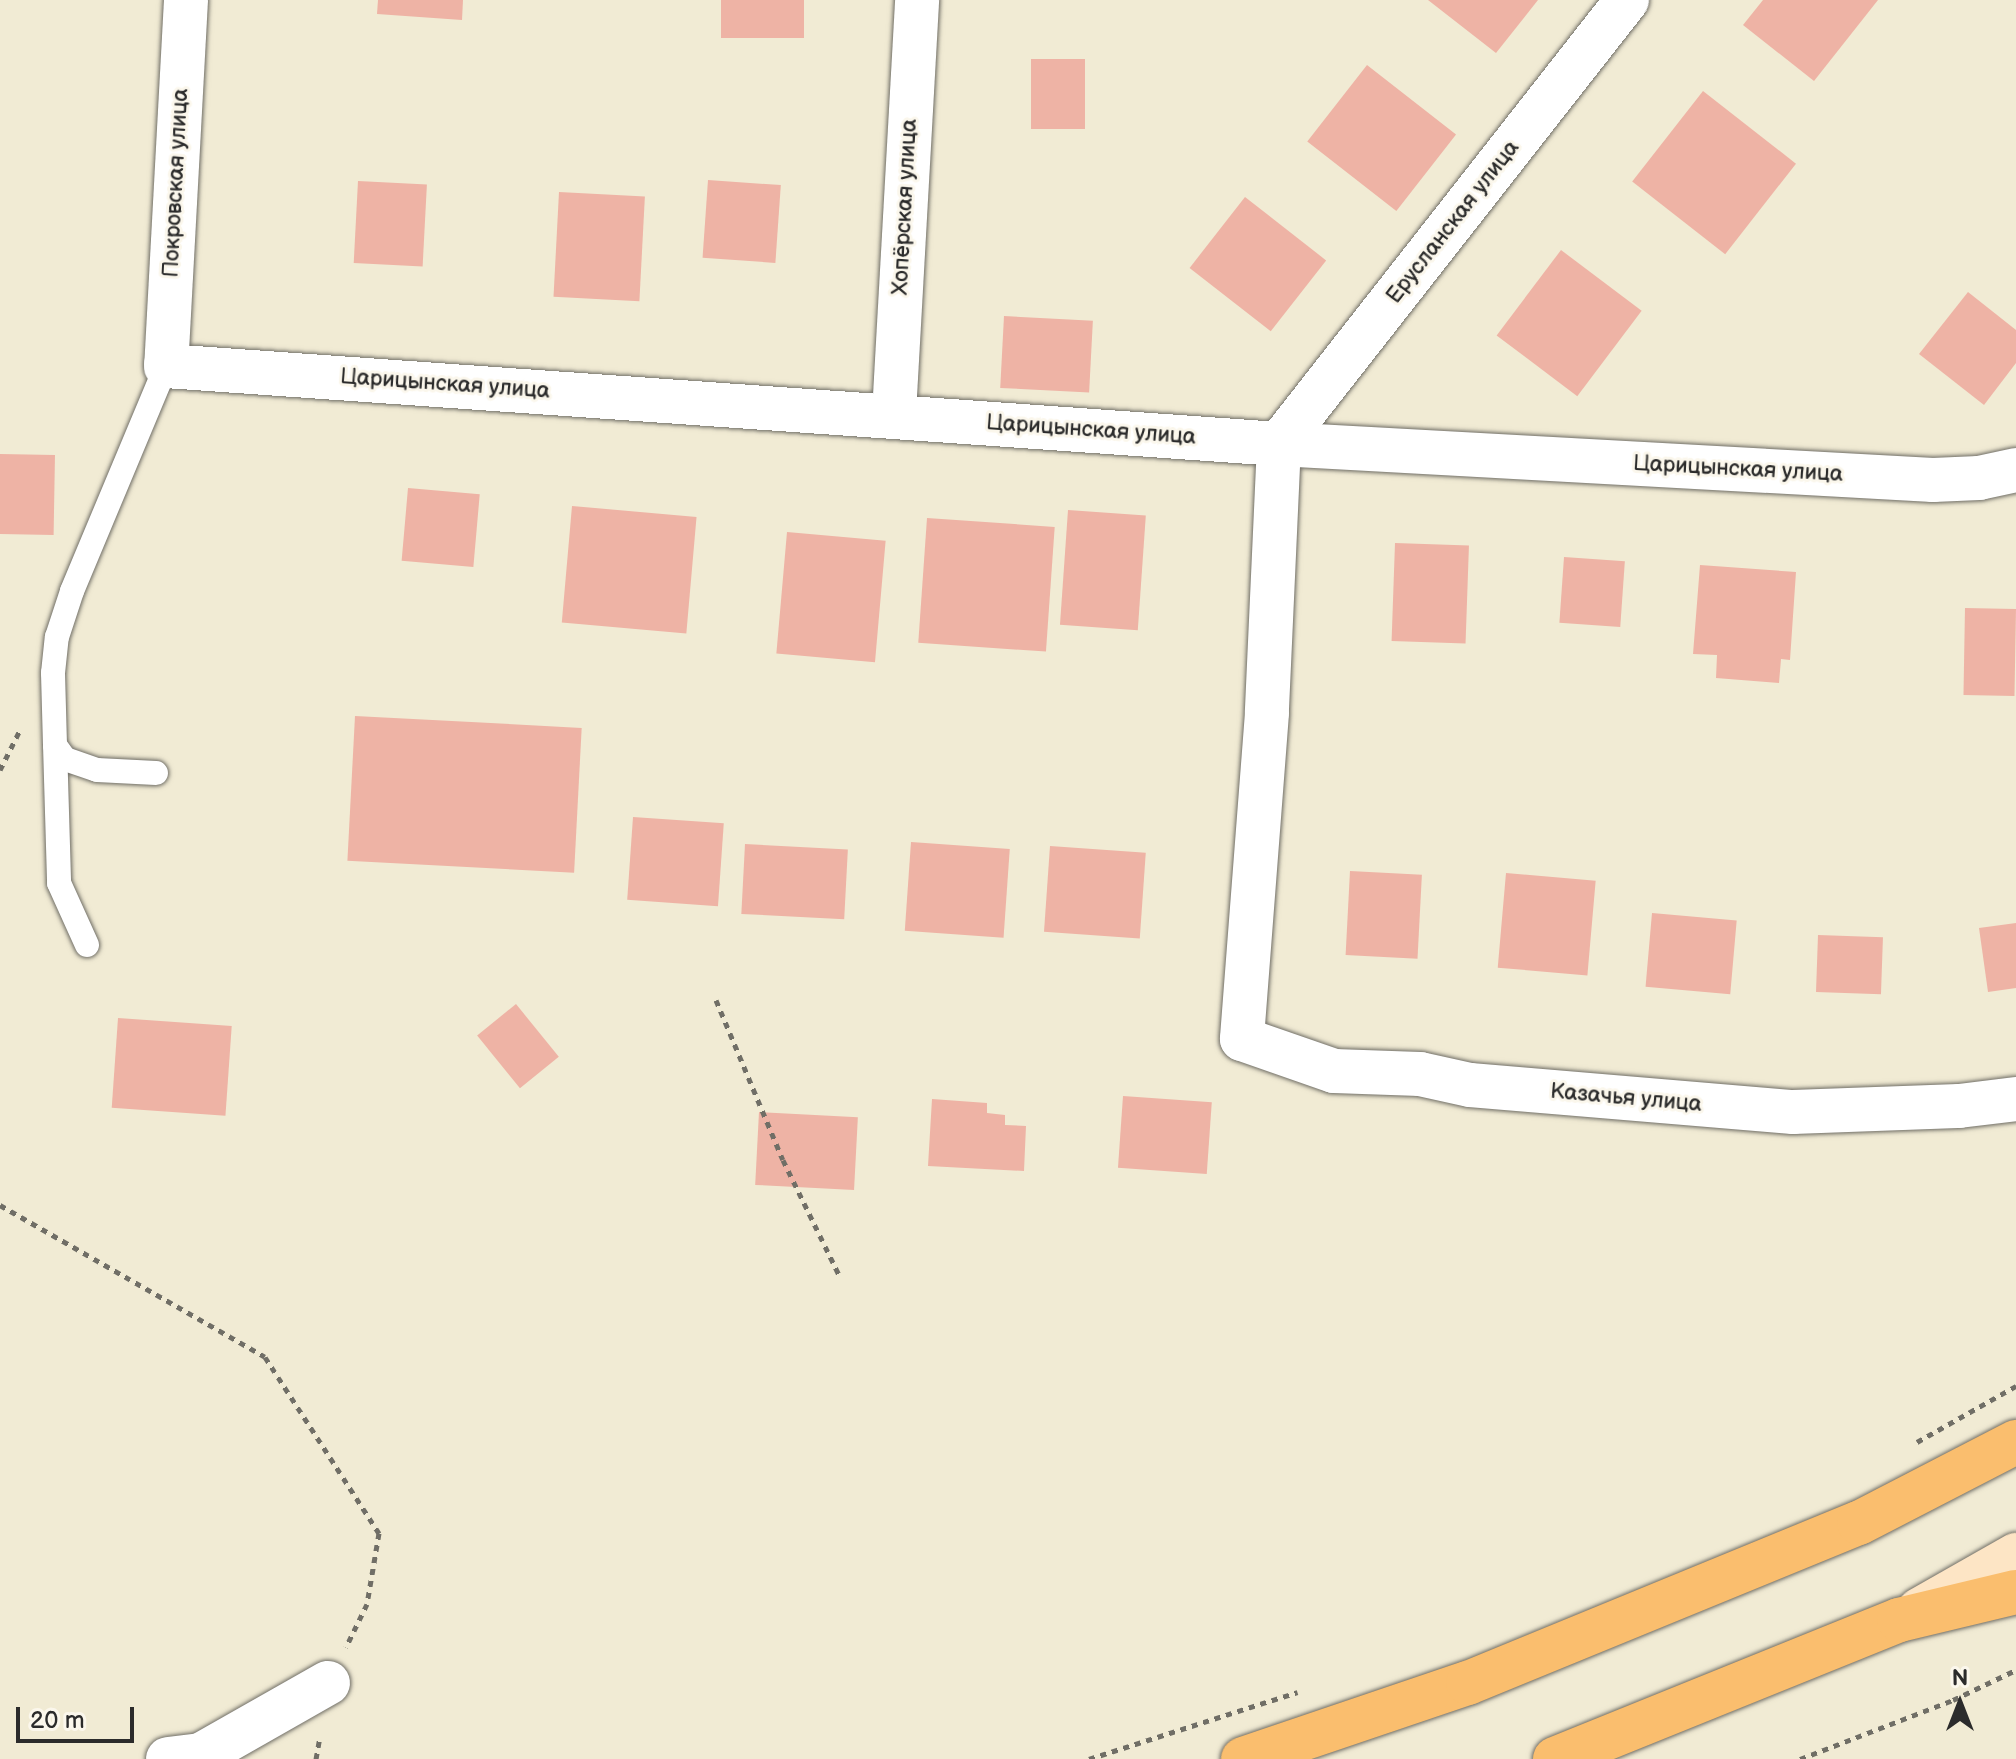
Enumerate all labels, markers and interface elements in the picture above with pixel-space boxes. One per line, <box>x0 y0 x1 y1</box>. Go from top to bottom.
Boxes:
street label: Покровская улица <box>158 88 194 278</box>
street label: Хопёрская улица <box>887 118 923 296</box>
street label: Ерусланская улица <box>1381 135 1525 309</box>
street label: Царицынская улица <box>339 364 551 404</box>
street label: Царицынская улица <box>985 410 1197 450</box>
street label: Царицынская улица <box>1632 450 1844 488</box>
street label: Казачья улица <box>1549 1078 1703 1118</box>
north arrow <box>1920 1663 2000 1743</box>
text: N <box>1952 1665 1968 1692</box>
scale bar <box>20 1691 138 1741</box>
text: 20 m <box>30 1706 85 1735</box>

